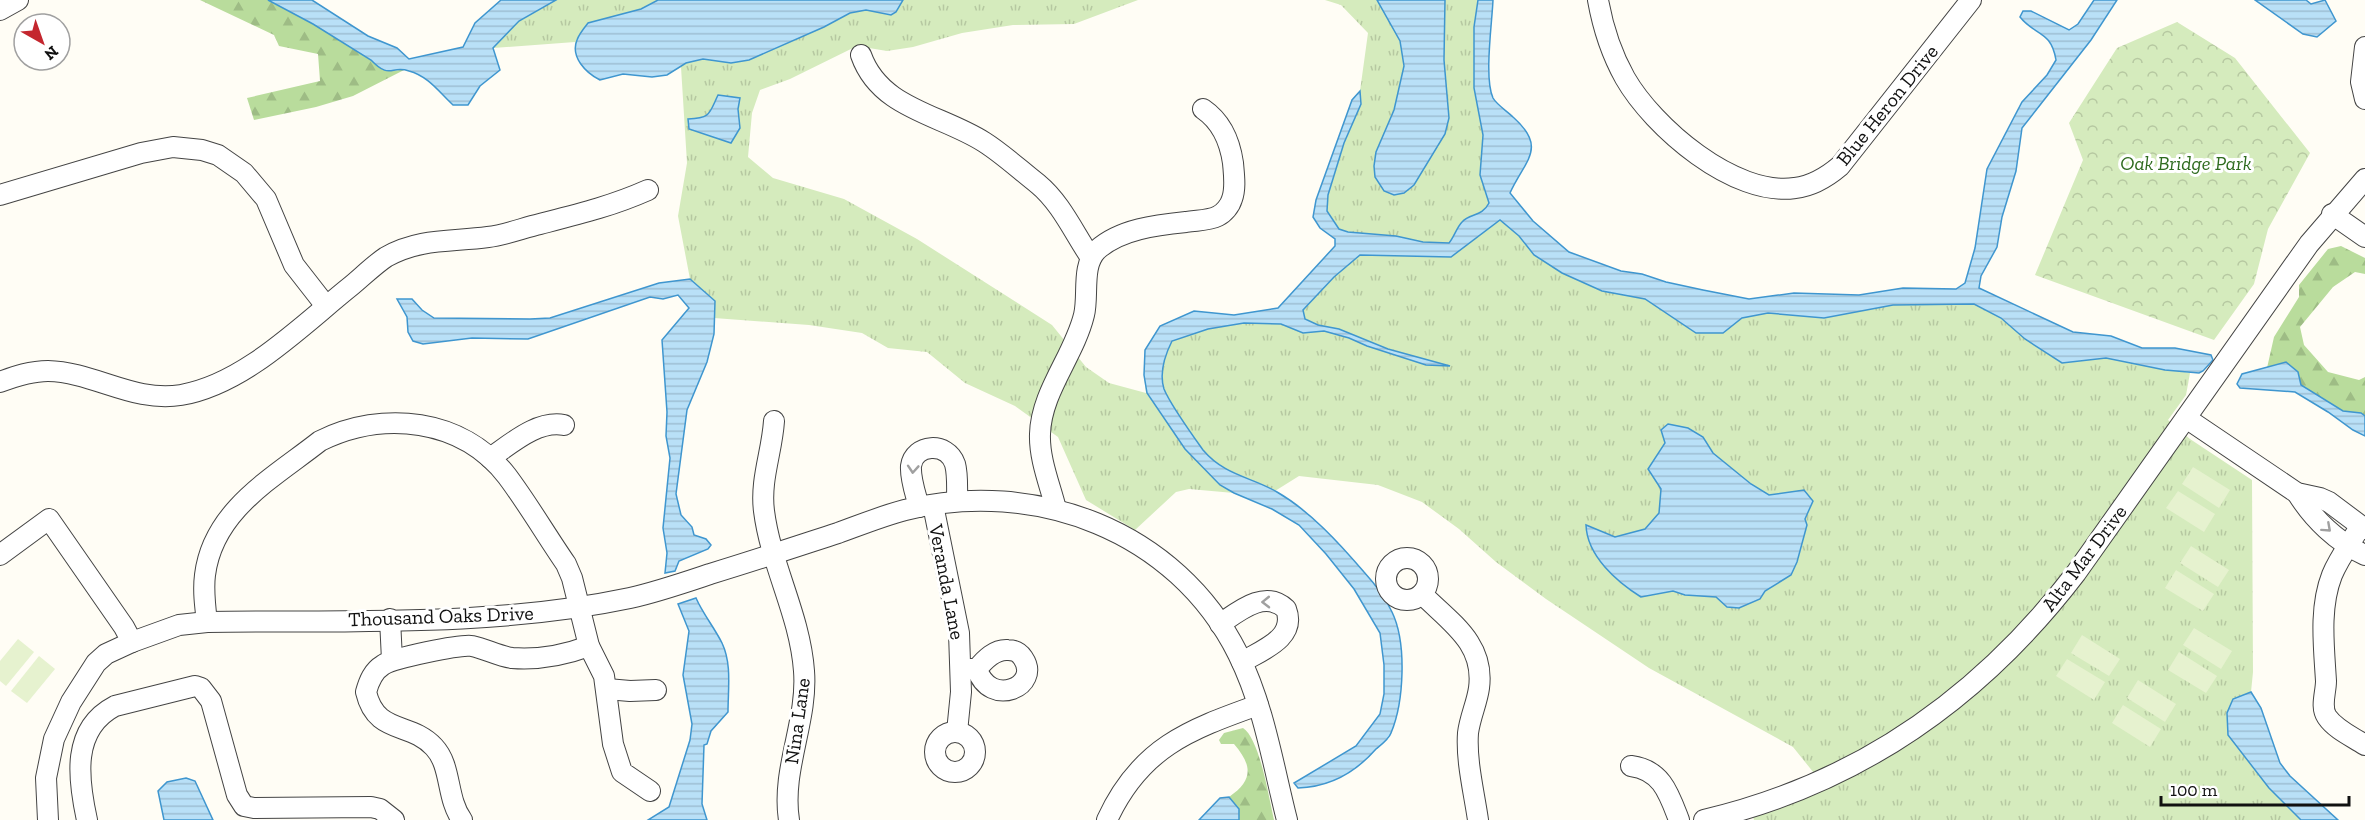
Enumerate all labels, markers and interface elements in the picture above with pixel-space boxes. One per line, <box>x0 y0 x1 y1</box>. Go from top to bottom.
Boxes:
north arrow <box>12 12 72 72</box>
street label: Blue Heron Drive <box>1831 40 1943 170</box>
text: N <box>41 42 62 64</box>
park label: Oak Bridge Park <box>2120 151 2252 175</box>
one-way arrow <box>907 465 920 474</box>
street label: Alta Mar Drive <box>2036 500 2132 616</box>
street label: Veranda Lane <box>924 521 970 642</box>
one-way arrow <box>2320 521 2331 532</box>
one-way arrow <box>1261 596 1270 608</box>
street label: Thousand Oaks Drive <box>348 601 534 631</box>
street label: Nina Lane <box>779 676 815 766</box>
scale bar <box>2161 769 2348 807</box>
text: 100 m <box>2170 779 2218 801</box>

